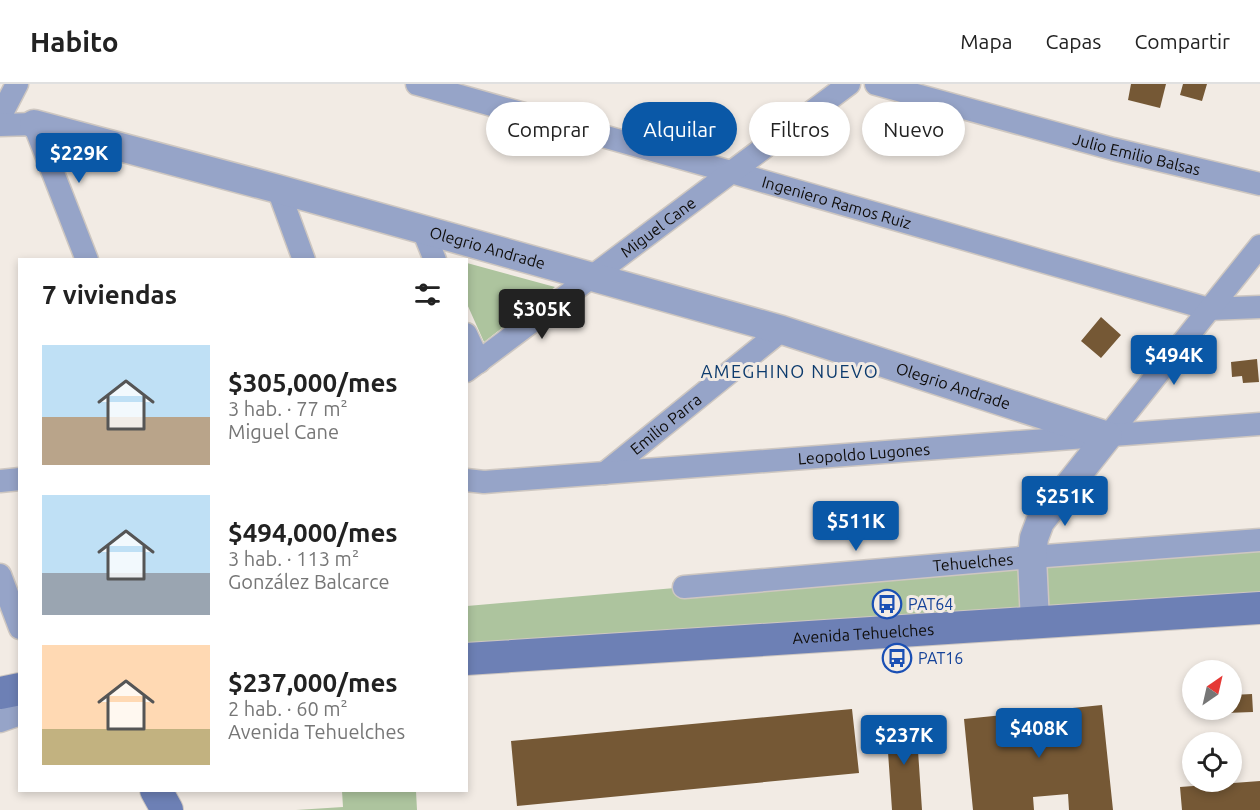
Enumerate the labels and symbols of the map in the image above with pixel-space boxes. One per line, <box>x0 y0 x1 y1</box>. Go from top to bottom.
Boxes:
street label: Julio Emilio Balsas <box>1071 129 1202 179</box>
pin: $229K <box>37 133 121 184</box>
street label: Ingeniero Ramos Ruiz <box>760 172 913 232</box>
street label: Miguel Cane <box>617 193 699 261</box>
street label: Olegrio Andrade <box>428 223 547 272</box>
pin: $305K <box>500 289 584 340</box>
pin: $494K <box>1132 335 1216 386</box>
street label: Olegrio Andrade <box>894 359 1013 413</box>
district label: AMEGHINO NUEVO <box>701 361 879 381</box>
street label: Emilio Parra <box>627 390 705 458</box>
street label: Leopoldo Lugones <box>797 440 931 468</box>
pin: $251K <box>1023 476 1107 527</box>
pin: $511K <box>814 501 898 552</box>
street label: Tehuelches <box>932 550 1014 575</box>
bus stop icon: PAT64 <box>871 588 903 620</box>
place label: PAT64 <box>908 595 953 613</box>
street label: Avenida Tehuelches <box>792 620 935 647</box>
bus stop icon: PAT16 <box>881 642 913 674</box>
place label: PAT16 <box>918 649 963 667</box>
north arrow <box>1182 660 1242 720</box>
pin: $408K <box>997 708 1081 759</box>
pin: $237K <box>862 715 946 766</box>

